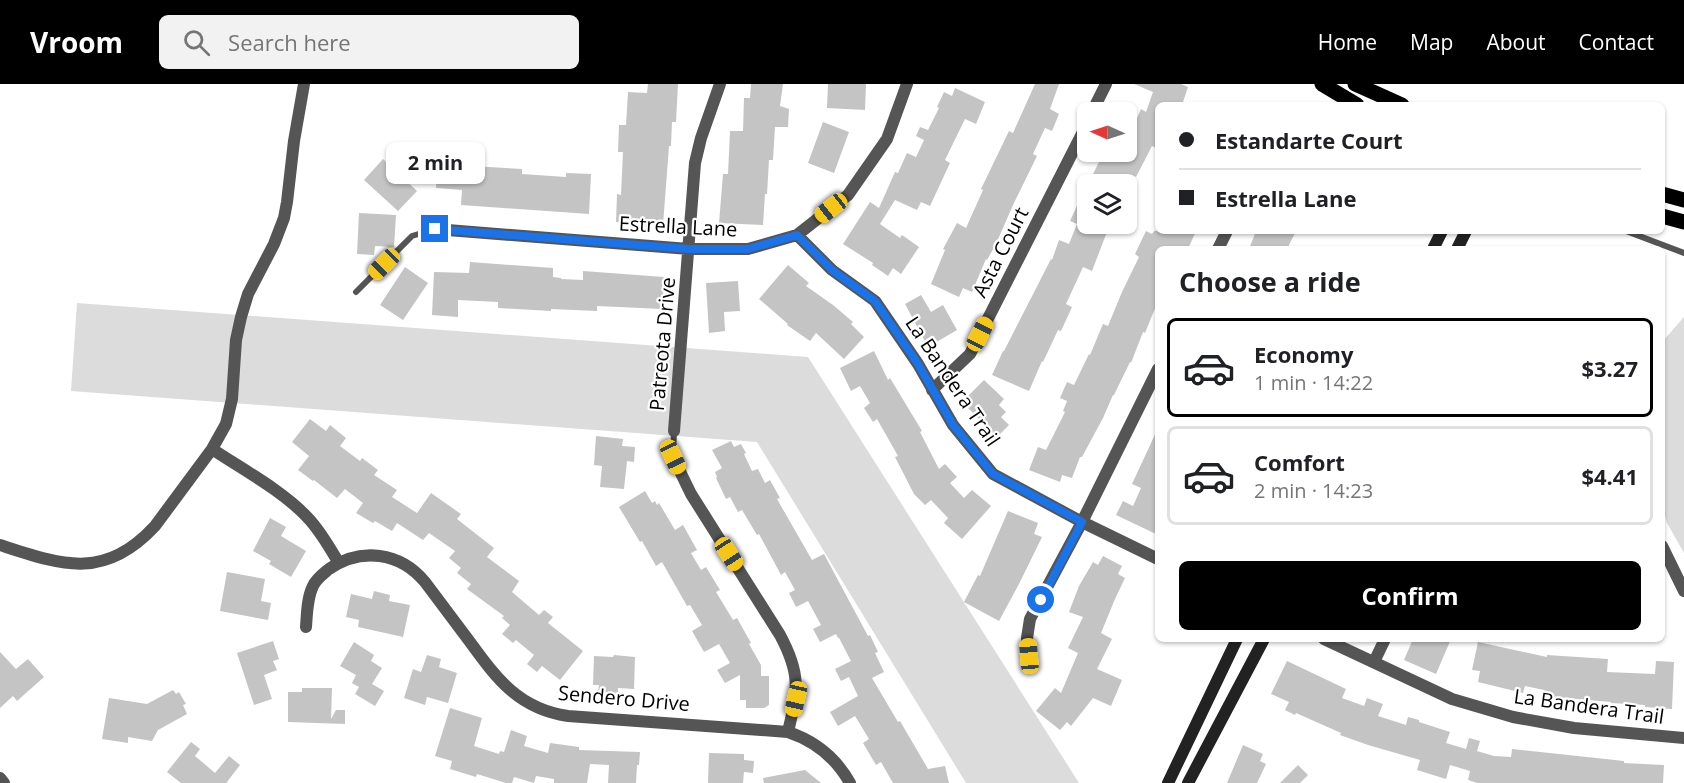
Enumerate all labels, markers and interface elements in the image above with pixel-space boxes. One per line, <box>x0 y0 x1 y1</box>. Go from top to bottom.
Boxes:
search box <box>159 15 579 69</box>
text: Vroom <box>30 23 123 61</box>
icon: search <box>180 26 213 59</box>
text: Search here <box>228 27 351 57</box>
text: Home <box>1318 28 1377 56</box>
text: Map <box>1410 28 1453 56</box>
text: About <box>1486 28 1546 56</box>
text: Contact <box>1579 28 1654 56</box>
north arrow <box>1077 102 1137 162</box>
map controls <box>1077 102 1137 234</box>
text: Estandarte Court <box>1215 125 1403 155</box>
callout: 2 min <box>386 142 484 184</box>
text: 2 min <box>408 149 463 176</box>
button: layers <box>1077 174 1137 234</box>
text: Estrella Lane <box>1215 183 1356 213</box>
car <box>811 190 851 226</box>
street label: Asta Court <box>966 202 1034 302</box>
street label: Estrella Lane <box>618 209 738 243</box>
route end <box>421 215 448 242</box>
car <box>365 245 403 283</box>
text: Choose a ride <box>1179 263 1361 300</box>
street label: Patreota Drive <box>643 276 681 412</box>
street label: La Bandera Trail <box>899 311 1007 451</box>
car <box>964 314 996 354</box>
text: Economy <box>1254 339 1353 369</box>
icon: car <box>1182 341 1236 395</box>
text: $3.27 <box>1581 353 1638 383</box>
text: 1 min · 14:22 <box>1254 369 1373 396</box>
car <box>657 437 689 477</box>
text: Comfort <box>1254 447 1345 477</box>
icon: car <box>1182 449 1236 503</box>
text: $4.41 <box>1581 461 1638 491</box>
text: 2 min · 14:23 <box>1254 477 1373 504</box>
car <box>712 534 746 574</box>
button: Confirm <box>1179 561 1641 630</box>
route start <box>1027 586 1054 613</box>
car <box>1018 637 1040 675</box>
street label: Sendero Drive <box>557 679 691 717</box>
car <box>783 679 809 719</box>
street label: La Bandera Trail <box>1512 682 1666 730</box>

